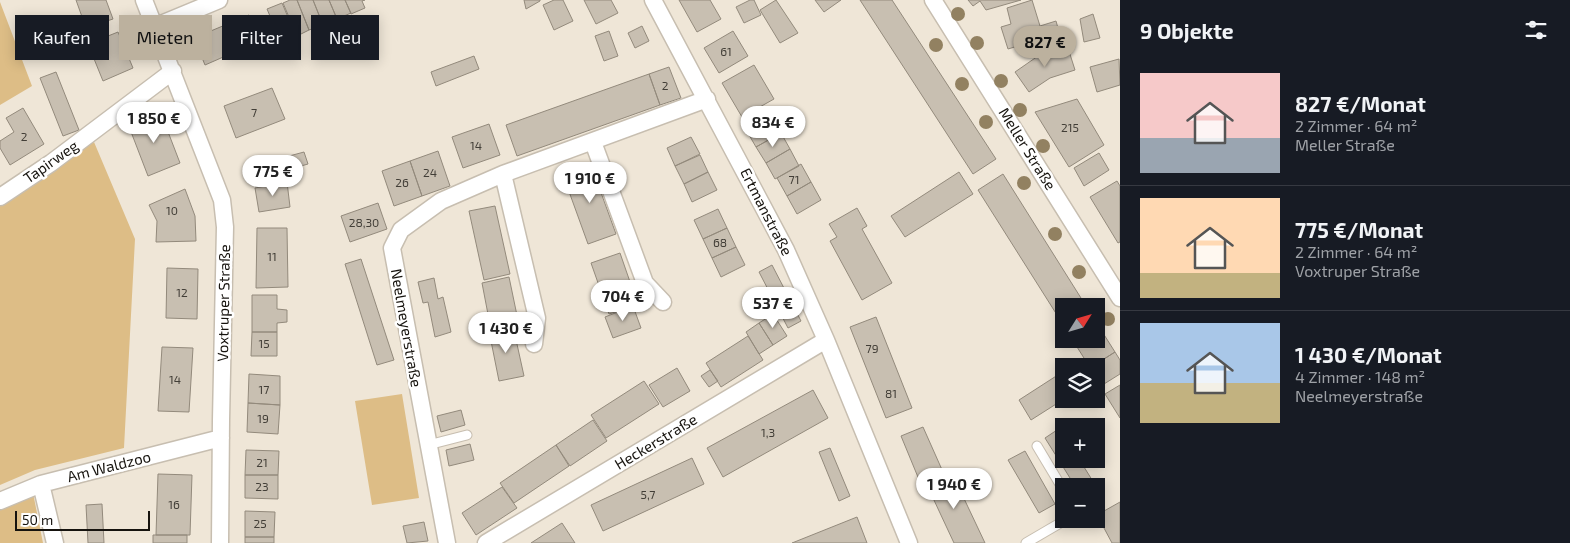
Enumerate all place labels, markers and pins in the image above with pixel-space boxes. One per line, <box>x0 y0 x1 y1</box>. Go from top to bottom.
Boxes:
pin: 827 € <box>1010 26 1080 68</box>
pin: 1 850 € <box>108 102 200 144</box>
pin: 834 € <box>738 106 808 148</box>
pin: 775 € <box>238 154 308 197</box>
pin: 1 910 € <box>544 162 636 204</box>
pin: 704 € <box>588 280 658 322</box>
pin: 537 € <box>738 286 808 329</box>
pin: 1 430 € <box>460 312 552 354</box>
pin: 1 940 € <box>908 468 1000 510</box>

